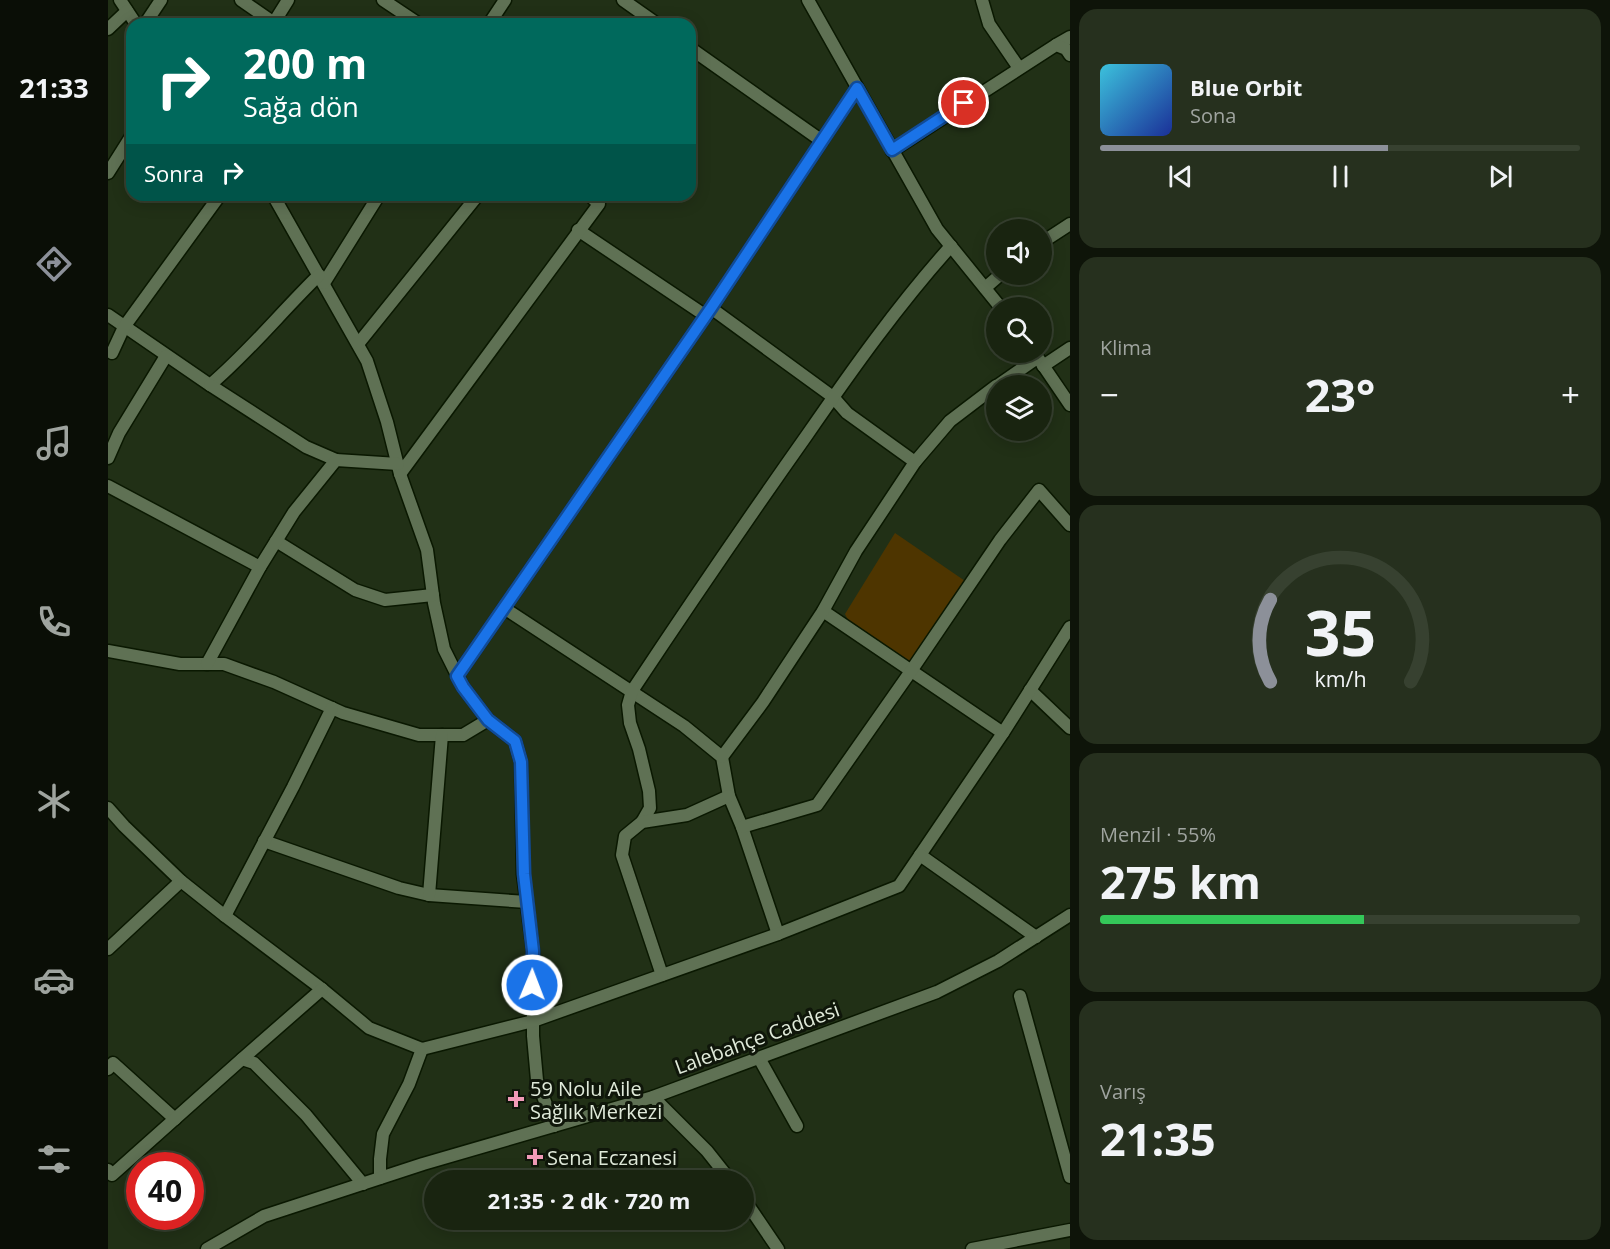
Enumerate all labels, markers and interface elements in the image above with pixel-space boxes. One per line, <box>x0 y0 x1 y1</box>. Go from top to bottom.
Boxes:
text: 200 m <box>243 34 367 91</box>
icon: right <box>144 42 222 120</box>
text: 21:33 <box>19 69 89 106</box>
text: Blue Orbit <box>1190 72 1302 102</box>
pin <box>938 77 989 128</box>
icon: arrive <box>947 86 980 119</box>
text: Sağa dön <box>243 88 359 125</box>
text: Sona <box>1190 102 1236 129</box>
icon: right <box>216 156 249 189</box>
text: Sonra <box>144 158 204 188</box>
icon: previous <box>1164 160 1197 193</box>
icon: pause <box>1324 160 1357 193</box>
icon: next <box>1484 160 1517 193</box>
map controls <box>986 219 1052 441</box>
button: sound <box>986 219 1052 285</box>
icon: directions <box>33 243 75 285</box>
button: search <box>986 297 1052 363</box>
text: Klima <box>1100 334 1152 361</box>
text: 23° <box>1305 364 1375 425</box>
text: − <box>1100 372 1119 417</box>
text: + <box>1561 372 1580 417</box>
button: layers <box>986 375 1052 441</box>
icon: music <box>33 422 75 464</box>
text: 35 <box>1304 589 1376 674</box>
icon: phone <box>33 601 75 643</box>
text: km/h <box>1314 664 1366 693</box>
icon: climate <box>33 780 75 822</box>
text: Menzil · 55% <box>1100 821 1216 848</box>
text: 275 km <box>1100 851 1261 912</box>
position arrow <box>500 953 564 1017</box>
icon: car <box>33 959 75 1001</box>
street label: Lalebahçe Caddesi <box>671 996 843 1080</box>
place label: 59 Nolu Aile Sağlık Merkezi <box>530 1075 662 1125</box>
text: Varış <box>1100 1078 1146 1105</box>
marker: 59 Nolu Aile Sağlık Merkezi <box>507 1090 525 1108</box>
text: 21:35 <box>1100 1108 1216 1169</box>
icon: filters <box>33 1138 75 1180</box>
place label: Sena Eczanesi <box>547 1144 677 1171</box>
marker: Sena Eczanesi <box>528 1150 542 1164</box>
speed limit sign: 40 <box>126 1152 204 1230</box>
text: 21:35 · 2 dk · 720 m <box>488 1185 690 1215</box>

